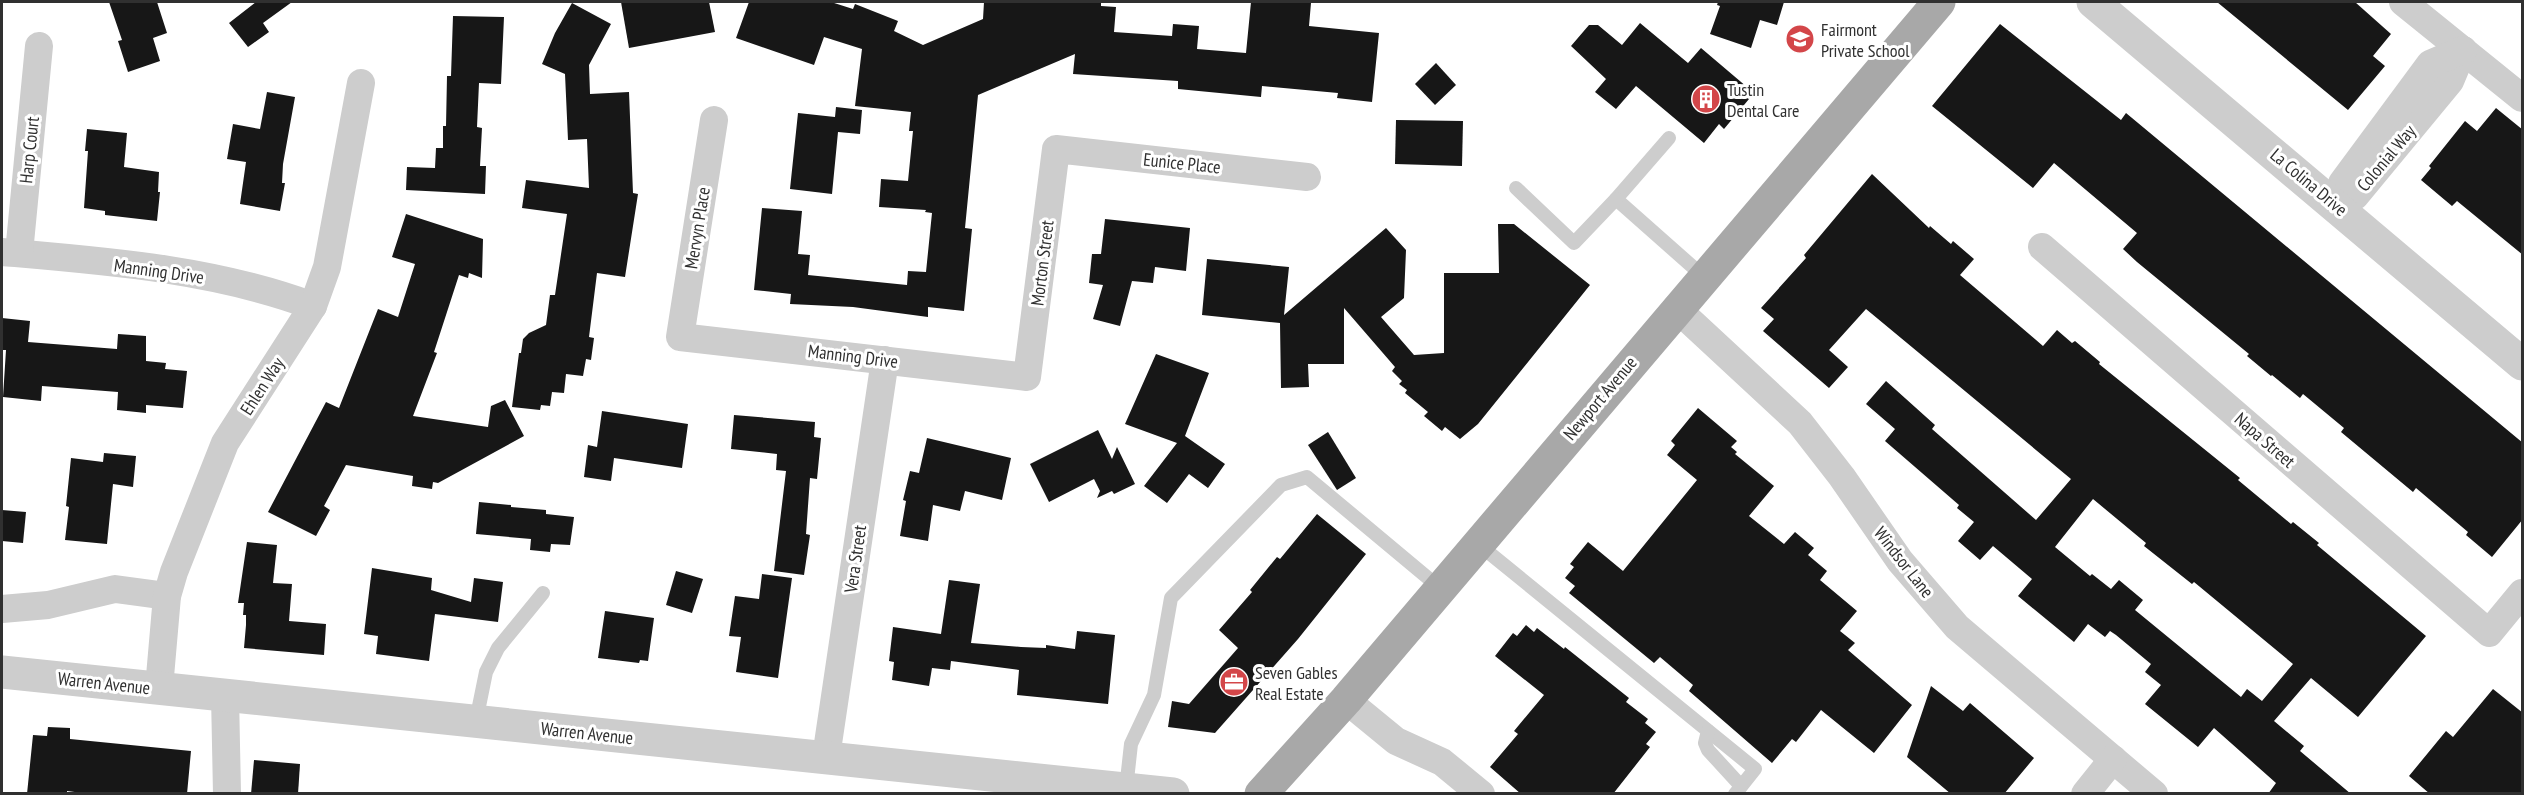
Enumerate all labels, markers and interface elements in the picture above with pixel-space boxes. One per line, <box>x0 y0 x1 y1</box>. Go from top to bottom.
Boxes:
place label: Fairmont Private School <box>1821 18 1910 62</box>
school or university icon: Fairmont Private School <box>1784 23 1816 55</box>
place label: Tustin Dental Care <box>1727 78 1800 122</box>
building icon: Tustin Dental Care <box>1690 83 1722 115</box>
street label: Harp Court <box>14 115 44 185</box>
street label: Colonial Way <box>2352 120 2421 196</box>
street label: La Colina Drive <box>2266 143 2352 221</box>
street label: Eunice Place <box>1142 147 1222 179</box>
street label: Mervyn Place <box>679 185 715 271</box>
street label: Morton Street <box>1025 219 1059 307</box>
street label: Manning Drive <box>113 253 205 289</box>
street label: Manning Drive <box>807 339 899 373</box>
street label: Newport Avenue <box>1558 351 1642 445</box>
street label: Ehlen Way <box>235 353 289 419</box>
street label: Napa Street <box>2230 407 2300 473</box>
street label: Windsor Lane <box>1869 522 1939 602</box>
street label: Vera Street <box>839 524 871 595</box>
place label: Seven Gables Real Estate <box>1255 661 1338 705</box>
office icon: Seven Gables Real Estate <box>1218 666 1250 698</box>
street label: Warren Avenue <box>57 667 151 699</box>
street label: Warren Avenue <box>540 717 634 749</box>

